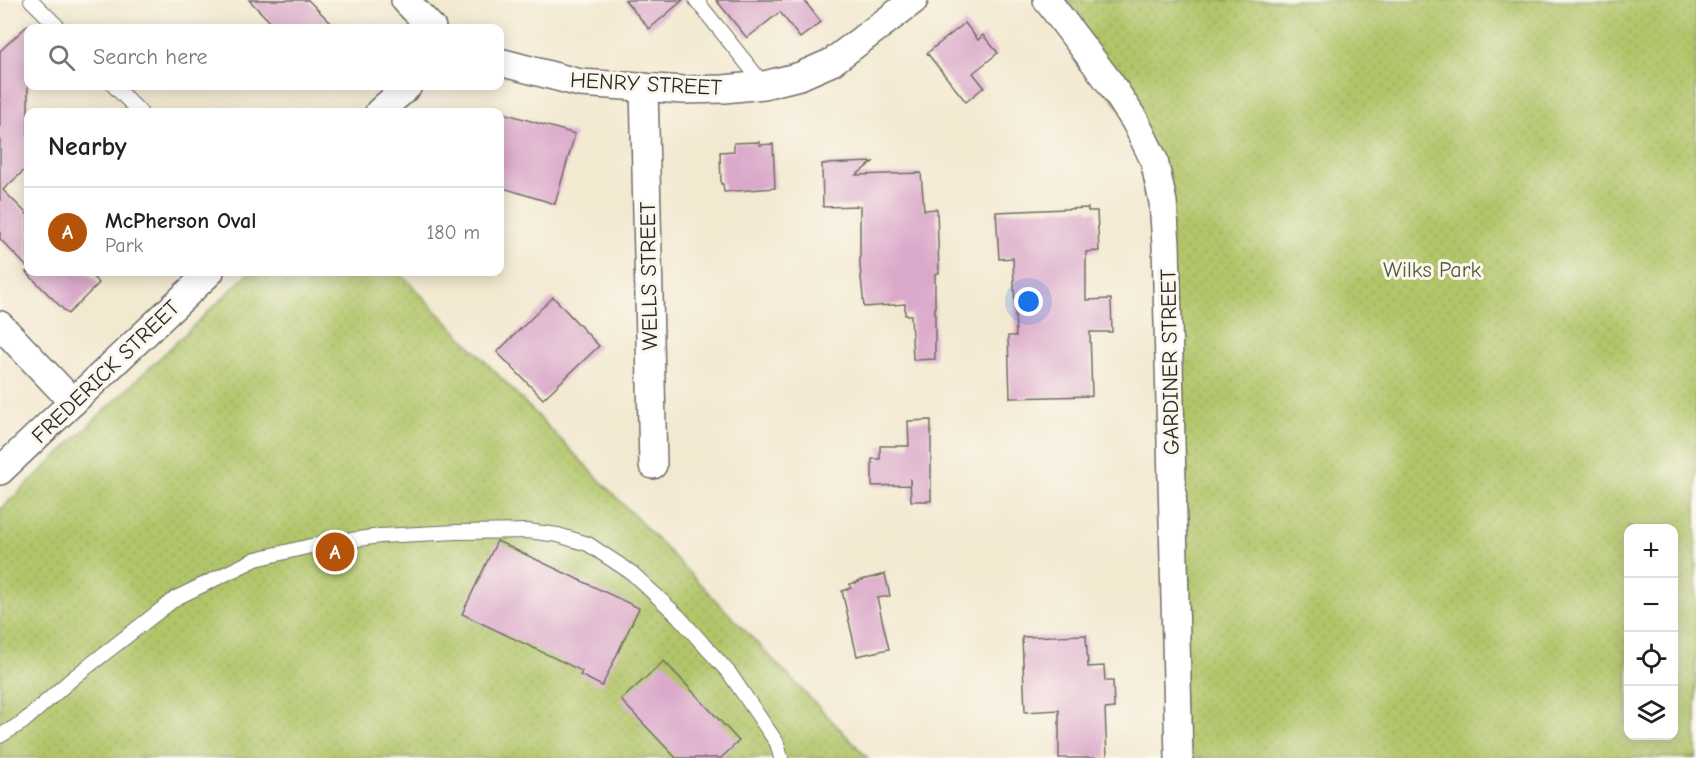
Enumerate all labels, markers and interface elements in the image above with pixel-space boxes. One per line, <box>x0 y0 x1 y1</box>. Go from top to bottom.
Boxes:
search box <box>24 24 504 90</box>
icon: search <box>45 41 78 74</box>
text: Search here <box>93 44 208 70</box>
street label: HENRY STREET <box>569 67 723 101</box>
text: Nearby <box>48 132 127 162</box>
street label: WELLS STREET <box>635 201 663 350</box>
text: McPherson Oval <box>105 208 256 234</box>
text: A <box>62 221 73 244</box>
text: 180 m <box>426 221 480 244</box>
text: Park <box>105 234 143 257</box>
park label: Wilks Park <box>1383 257 1481 283</box>
street label: GARDINER STREET <box>1155 268 1185 455</box>
your location <box>1014 287 1043 316</box>
street label: FREDERICK STREET <box>26 294 185 449</box>
map controls <box>1624 524 1678 740</box>
button: + <box>1624 524 1678 578</box>
pin: A <box>316 530 354 574</box>
button: − <box>1624 578 1678 632</box>
button: locate <box>1624 632 1678 686</box>
button: layers <box>1624 686 1678 740</box>

